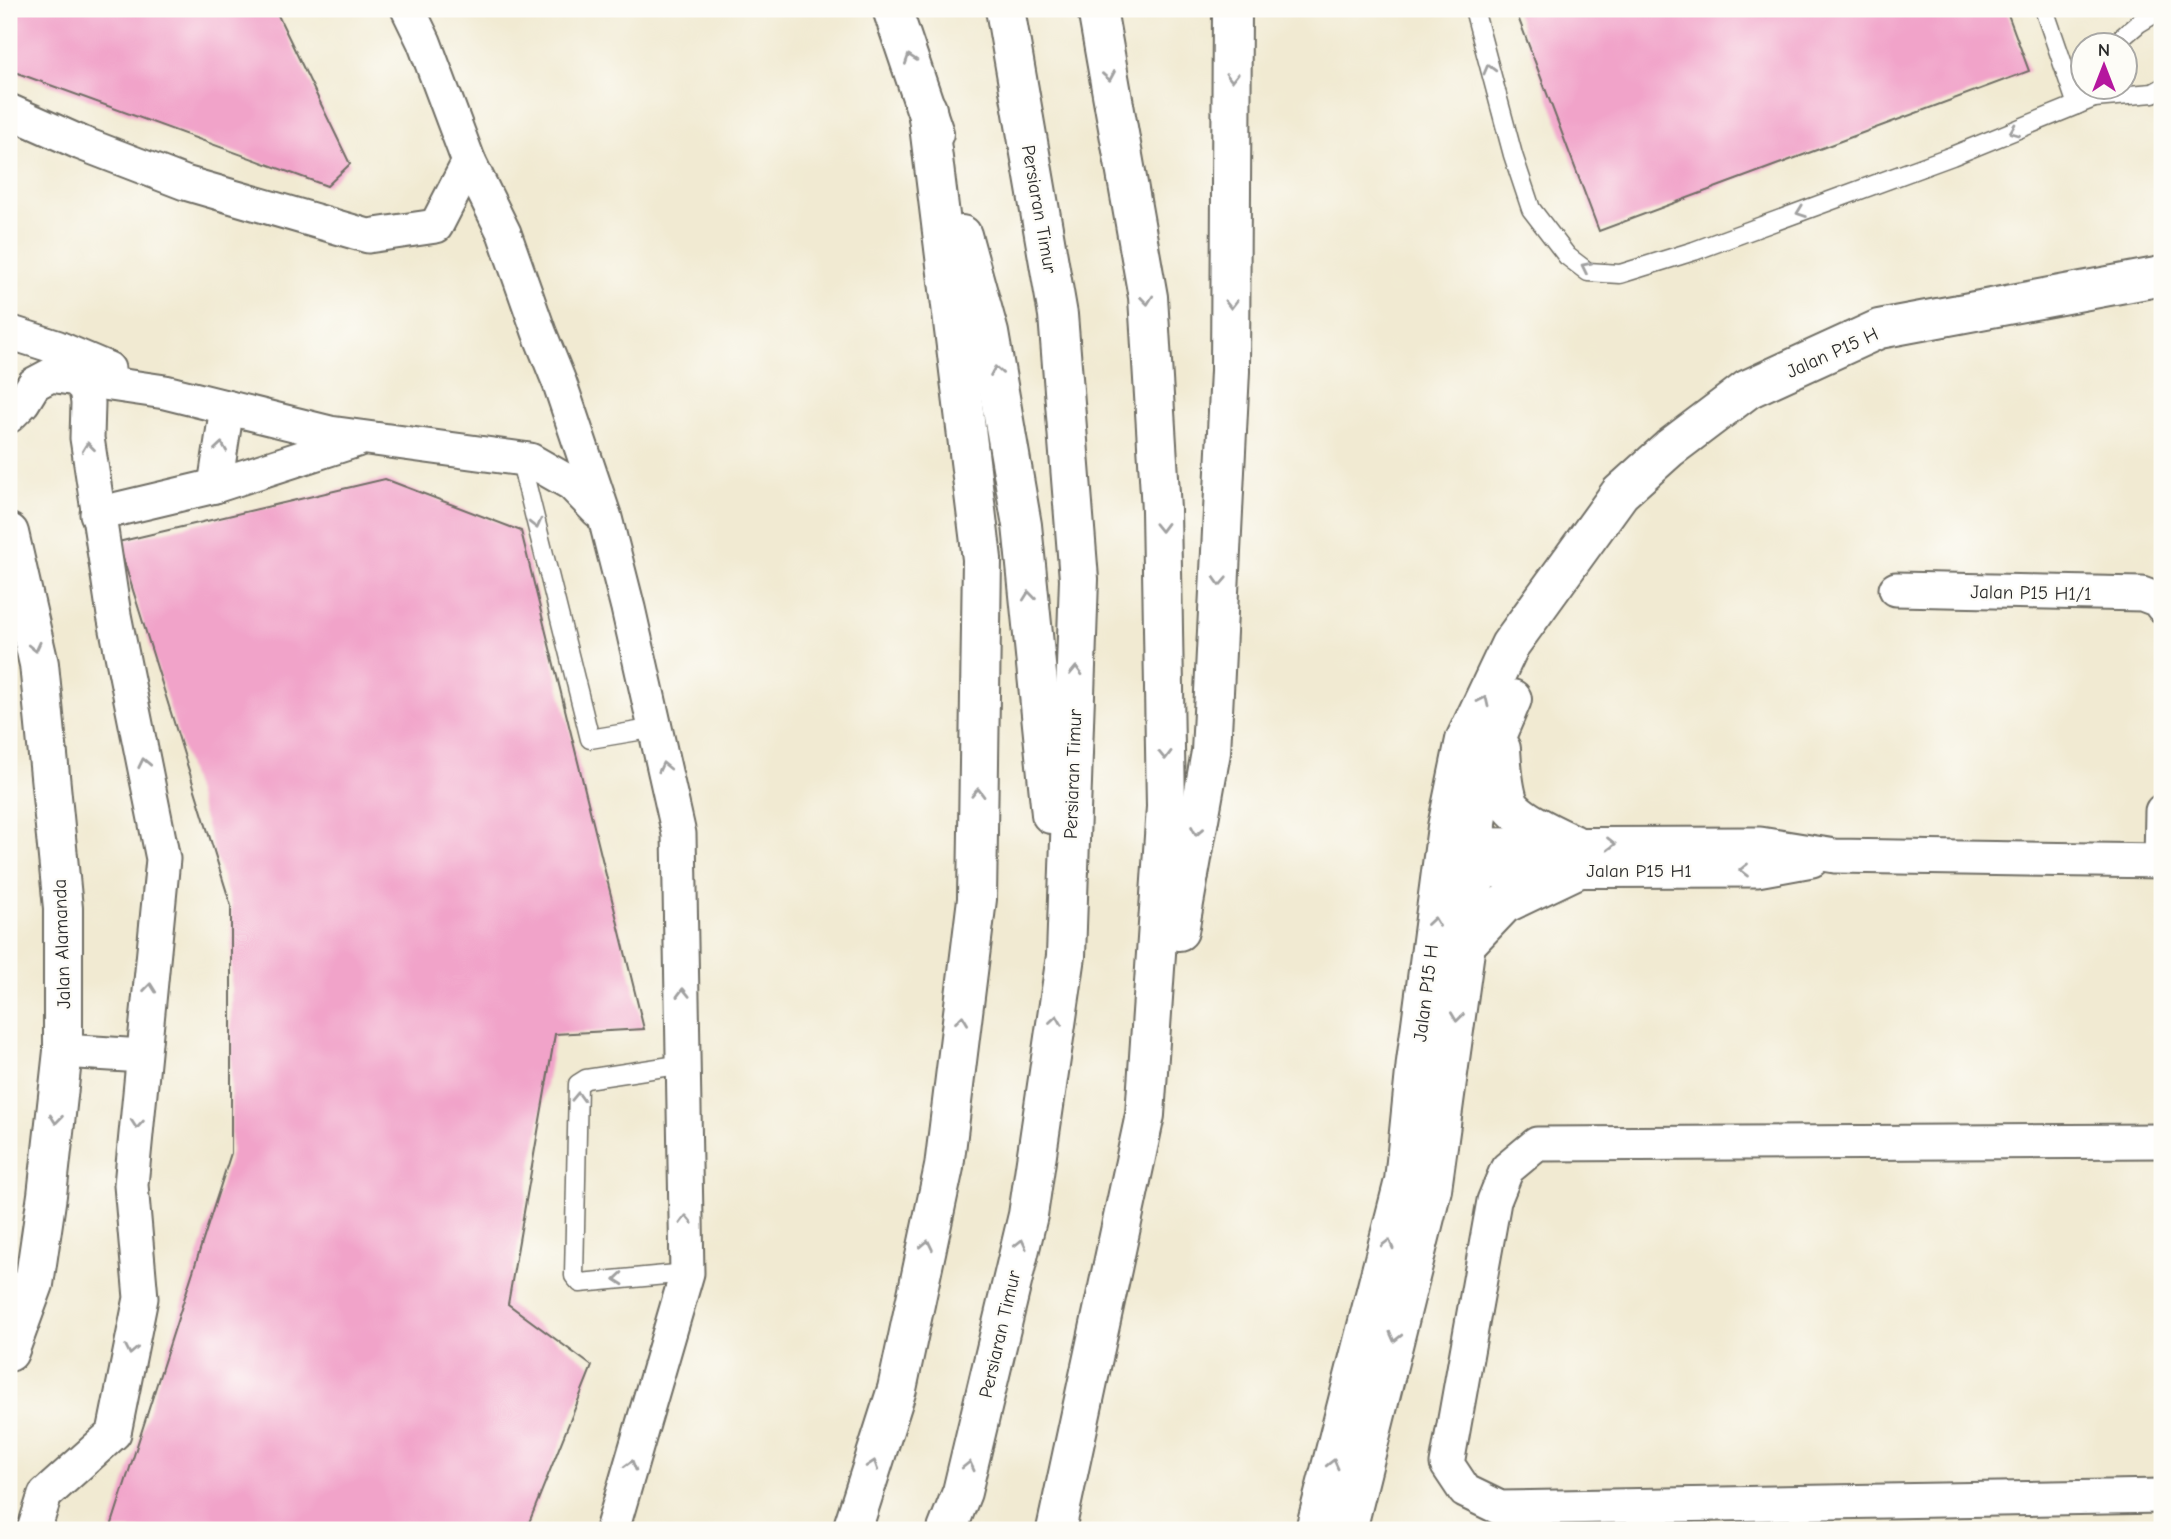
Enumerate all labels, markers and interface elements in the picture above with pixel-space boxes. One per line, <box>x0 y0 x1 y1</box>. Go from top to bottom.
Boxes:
north arrow <box>2070 32 2140 102</box>
text: N <box>2098 39 2110 61</box>
one-way arrow <box>904 53 918 66</box>
one-way arrow <box>1483 63 1497 75</box>
one-way arrow <box>1101 70 1116 82</box>
one-way arrow <box>1224 72 1240 83</box>
one-way arrow <box>2008 123 2021 137</box>
street label: Persiaran Timur <box>1017 143 1061 276</box>
one-way arrow <box>1796 203 1808 217</box>
one-way arrow <box>1581 261 1593 275</box>
one-way arrow <box>1140 294 1155 306</box>
one-way arrow <box>1223 300 1239 310</box>
street label: Jalan P15 H <box>1783 323 1882 383</box>
one-way arrow <box>989 365 1004 377</box>
one-way arrow <box>81 441 96 453</box>
one-way arrow <box>213 441 228 453</box>
one-way arrow <box>528 518 542 530</box>
one-way arrow <box>1153 522 1169 533</box>
one-way arrow <box>1212 575 1227 586</box>
street label: Jalan P15 H1/1 <box>1970 581 2092 605</box>
one-way arrow <box>1022 590 1037 601</box>
one-way arrow <box>27 641 41 653</box>
one-way arrow <box>1068 665 1084 675</box>
one-way arrow <box>1475 696 1489 708</box>
street label: Persiaran Timur <box>1060 708 1086 839</box>
one-way arrow <box>1157 750 1173 760</box>
one-way arrow <box>137 757 152 769</box>
one-way arrow <box>658 761 673 773</box>
one-way arrow <box>971 787 986 798</box>
one-way arrow <box>1190 825 1205 837</box>
one-way arrow <box>1606 836 1617 852</box>
street label: Jalan P15 H1 <box>1586 860 1692 882</box>
one-way arrow <box>1738 862 1748 878</box>
street label: Jalan Alamanda <box>49 879 75 1009</box>
one-way arrow <box>1426 916 1441 928</box>
street label: Jalan P15 H <box>1409 943 1443 1043</box>
one-way arrow <box>142 982 157 993</box>
one-way arrow <box>675 987 690 998</box>
one-way arrow <box>1449 1012 1464 1023</box>
one-way arrow <box>954 1014 969 1026</box>
one-way arrow <box>1049 1014 1064 1026</box>
one-way arrow <box>570 1091 585 1102</box>
one-way arrow <box>48 1113 63 1125</box>
one-way arrow <box>129 1118 144 1130</box>
one-way arrow <box>678 1215 694 1225</box>
one-way arrow <box>1012 1238 1027 1250</box>
one-way arrow <box>1380 1238 1394 1250</box>
one-way arrow <box>919 1239 934 1251</box>
street label: Persiaran Timur <box>975 1268 1025 1400</box>
one-way arrow <box>613 1271 624 1286</box>
one-way arrow <box>1389 1330 1403 1342</box>
one-way arrow <box>124 1344 139 1356</box>
one-way arrow <box>623 1459 638 1471</box>
one-way arrow <box>865 1459 879 1472</box>
one-way arrow <box>1325 1459 1339 1471</box>
one-way arrow <box>960 1460 975 1472</box>

